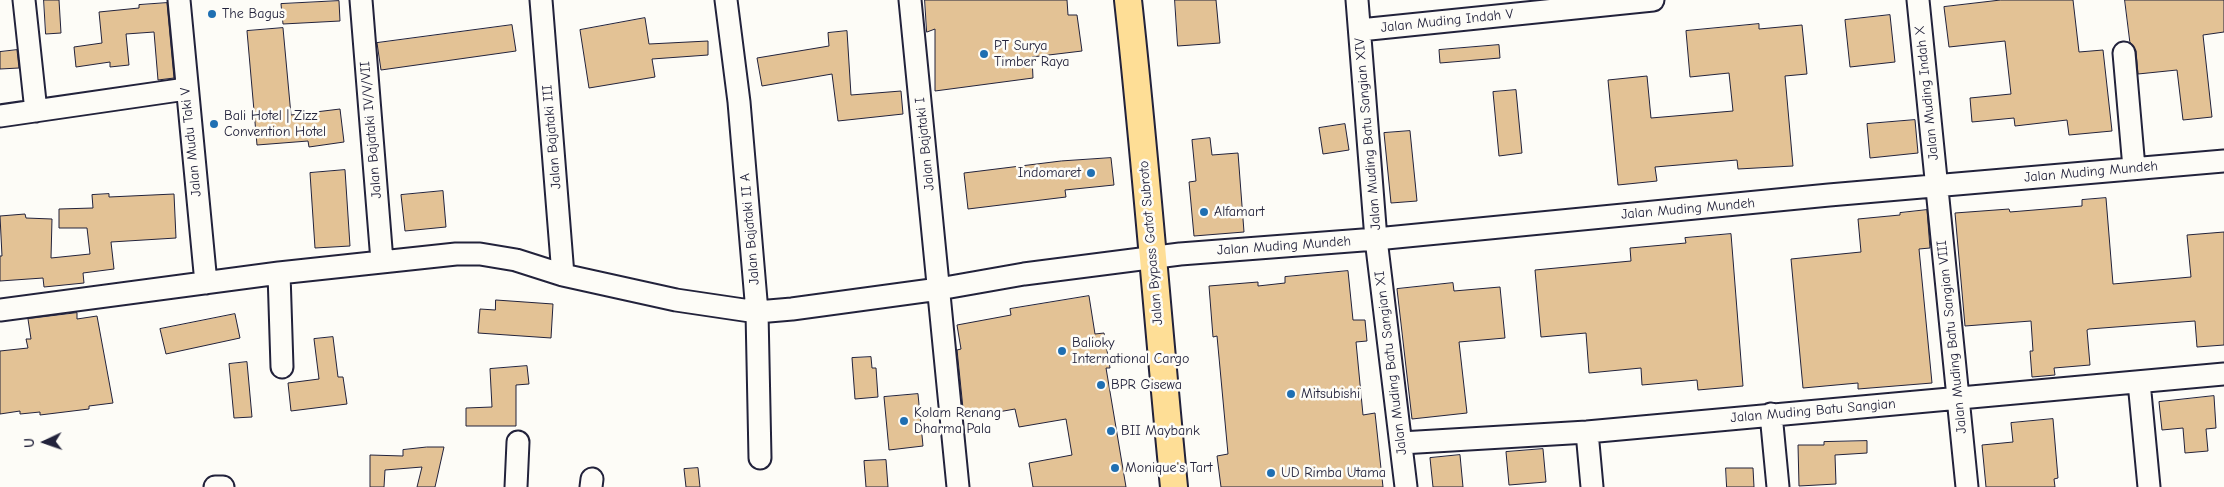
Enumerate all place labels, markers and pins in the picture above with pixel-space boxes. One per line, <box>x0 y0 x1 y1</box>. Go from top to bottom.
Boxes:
place label: The Bagus <box>222 6 285 22</box>
marker: The Bagus <box>206 8 218 20</box>
place label: PT Surya Timber Raya <box>994 38 1069 70</box>
marker: PT Surya Timber Raya <box>978 48 990 60</box>
place label: Bali Hotel | Zizz Convention Hotel <box>224 108 326 140</box>
marker: Bali Hotel | Zizz Convention Hotel <box>208 118 220 130</box>
place label: Indomaret <box>1018 165 1081 181</box>
marker: Indomaret <box>1085 167 1097 179</box>
place label: Alfamart <box>1214 204 1264 220</box>
marker: Alfamart <box>1198 206 1210 218</box>
place label: Balioky International Cargo <box>1072 335 1189 368</box>
marker: Balioky International Cargo <box>1056 345 1068 357</box>
place label: BPR Gisewa <box>1111 377 1182 393</box>
marker: BPR Gisewa <box>1095 379 1107 391</box>
place label: Mitsubishi <box>1301 386 1360 402</box>
marker: Mitsubishi <box>1285 388 1297 400</box>
place label: Kolam Renang Dharma Pala <box>914 405 1001 438</box>
marker: Kolam Renang Dharma Pala <box>898 415 910 427</box>
place label: BII Maybank <box>1121 423 1200 439</box>
marker: BII Maybank <box>1105 425 1117 437</box>
place label: Monique's Tart <box>1125 460 1212 476</box>
marker: Monique's Tart <box>1109 462 1121 474</box>
place label: UD Rimba Utama <box>1281 465 1386 481</box>
marker: UD Rimba Utama <box>1265 467 1277 479</box>

